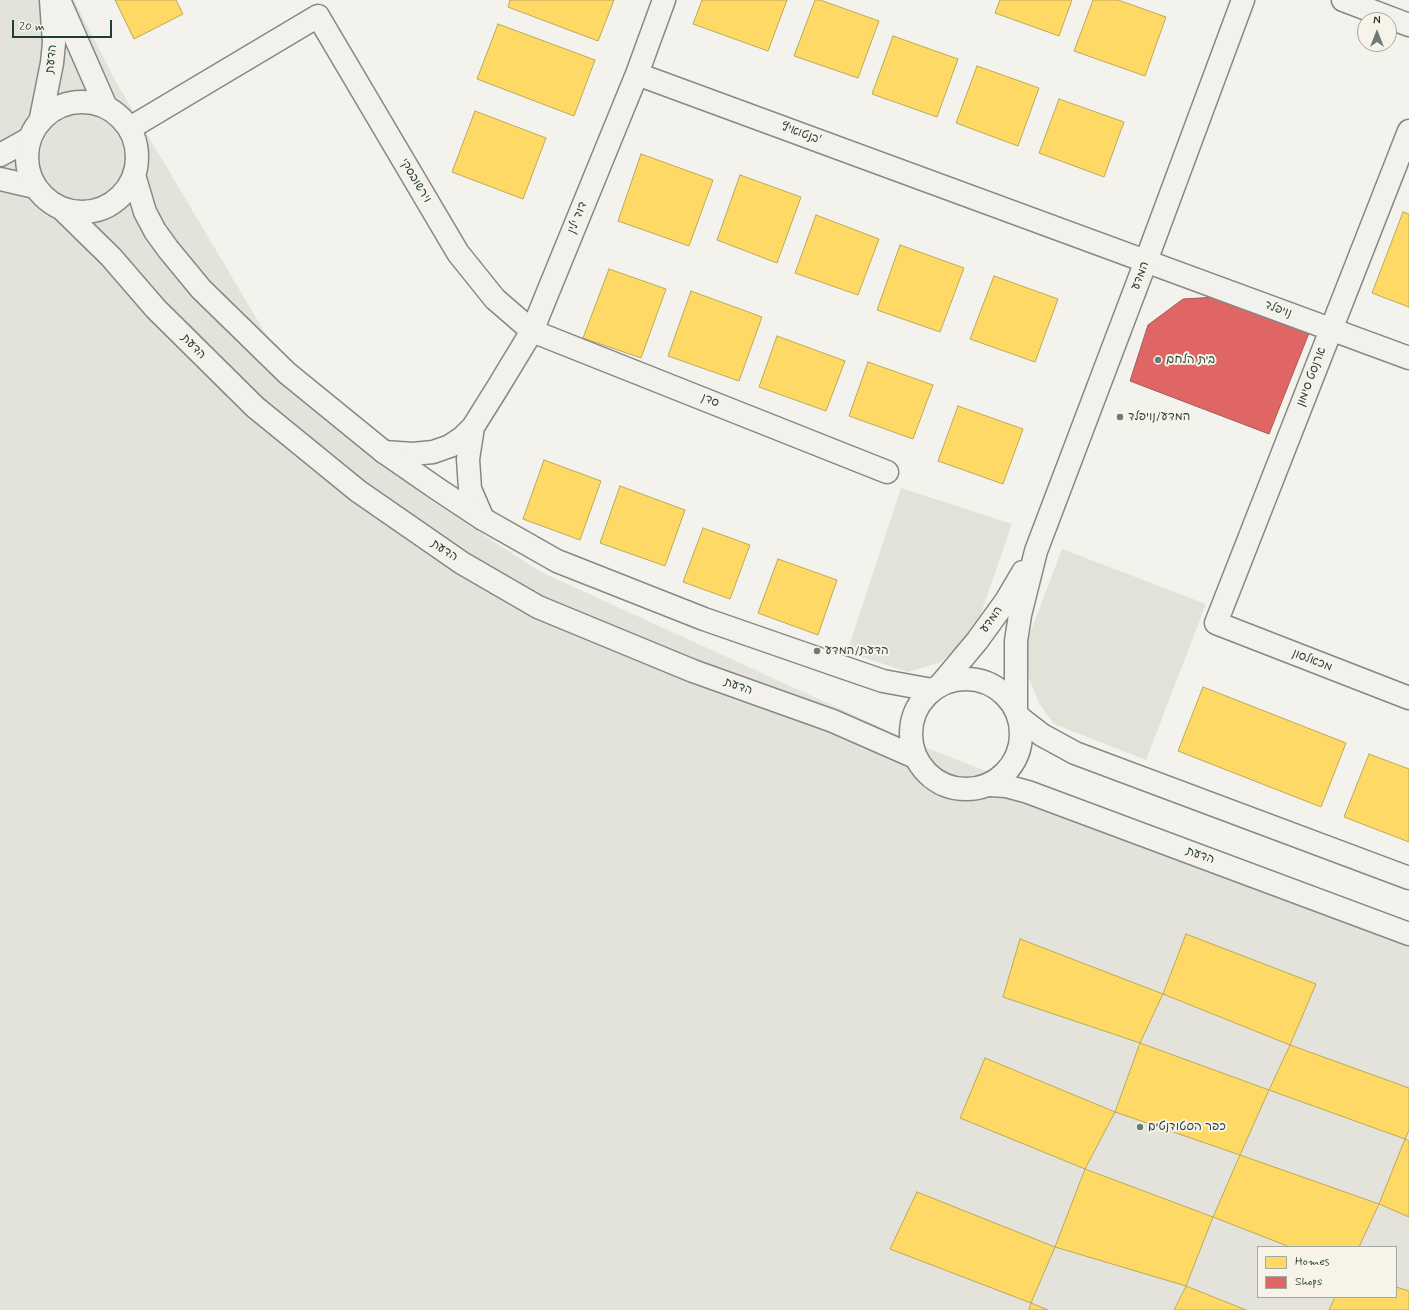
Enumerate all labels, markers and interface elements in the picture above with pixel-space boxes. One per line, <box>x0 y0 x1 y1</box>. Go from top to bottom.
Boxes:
scale bar <box>14 12 114 38</box>
north arrow <box>1357 12 1397 52</box>
text: N <box>1373 14 1381 28</box>
text: 20 m <box>19 19 45 35</box>
street label: הדעת <box>43 44 61 74</box>
street label: בנטואיץ' <box>779 120 823 148</box>
street label: וירשובסקי <box>396 156 434 206</box>
street label: דוד ילין <box>565 200 591 236</box>
street label: המדע <box>1129 260 1153 292</box>
street label: נויפלד <box>1262 298 1294 322</box>
street label: הדעת <box>178 332 208 362</box>
street label: ארנסט סימון <box>1294 345 1330 409</box>
place label: בית הלחם <box>1166 353 1215 367</box>
marker: בית הלחם <box>1153 355 1163 365</box>
street label: סדן <box>699 391 721 411</box>
place label: המדע/נויפלד <box>1128 410 1190 424</box>
marker: המדע/נויפלד <box>1115 412 1125 422</box>
street label: הדעת <box>428 537 460 565</box>
street label: המדע <box>978 604 1006 636</box>
place label: הדעת/המדע <box>825 644 889 658</box>
marker: הדעת/המדע <box>812 646 822 656</box>
street label: מכאלסון <box>1290 647 1334 675</box>
street label: הדעת <box>722 675 754 699</box>
street label: הדעת <box>1184 844 1216 868</box>
place label: כפר הסטודנטים <box>1148 1120 1226 1134</box>
marker: כפר הסטודנטים <box>1135 1122 1145 1132</box>
legend <box>1257 1246 1397 1298</box>
text: Homes <box>1295 1254 1330 1270</box>
text: Shops <box>1295 1274 1322 1290</box>

